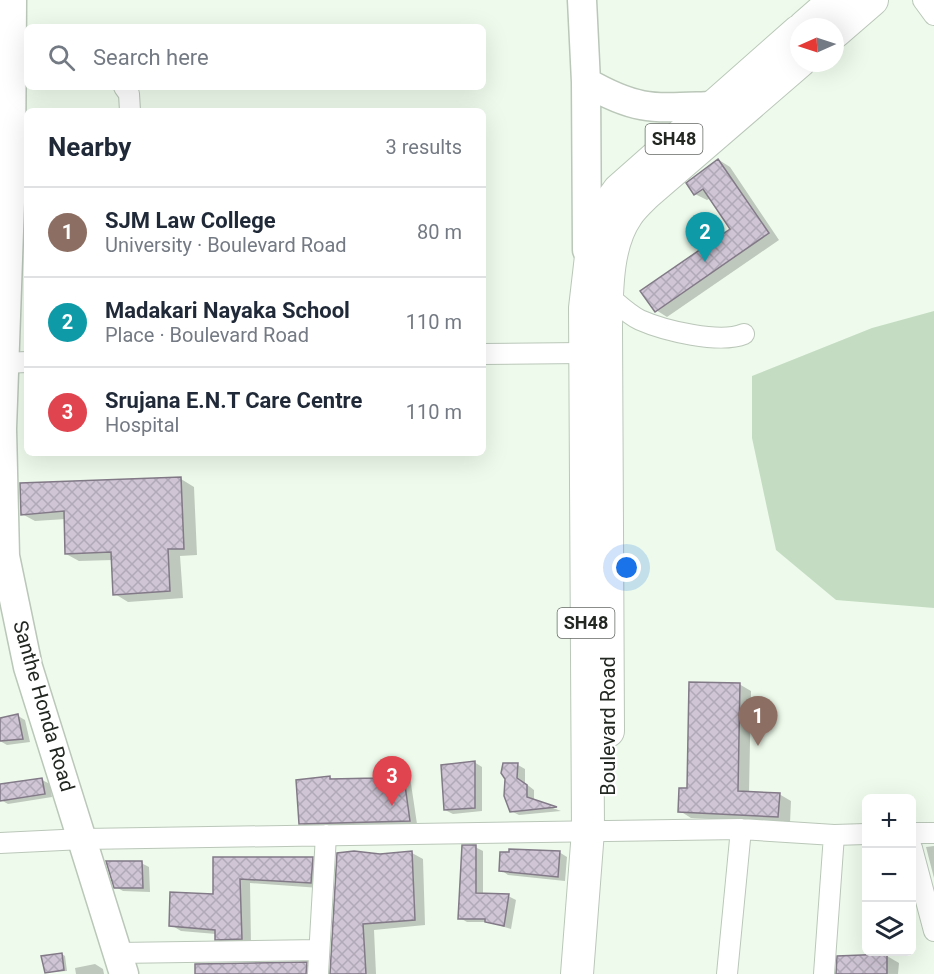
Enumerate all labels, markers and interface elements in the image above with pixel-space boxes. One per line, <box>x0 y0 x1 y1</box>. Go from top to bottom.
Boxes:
north arrow <box>790 18 844 72</box>
search box <box>24 24 486 90</box>
icon: search <box>45 41 78 74</box>
text: Search here <box>93 45 209 70</box>
road number: SH48 <box>646 124 702 154</box>
text: Nearby <box>48 132 131 162</box>
text: 3 results <box>386 135 462 159</box>
text: SJM Law College <box>105 208 276 233</box>
pin: 2 <box>686 212 724 262</box>
text: 1 <box>62 220 73 244</box>
text: 80 m <box>417 220 462 244</box>
text: University · Boulevard Road <box>105 233 347 257</box>
text: Madakari Nayaka School <box>105 298 350 323</box>
text: 2 <box>62 310 73 334</box>
text: 110 m <box>406 310 462 334</box>
text: Place · Boulevard Road <box>105 323 309 347</box>
text: Srujana E.N.T Care Centre <box>105 388 362 413</box>
text: 3 <box>62 400 73 424</box>
text: 110 m <box>406 400 462 424</box>
text: Hospital <box>105 413 179 437</box>
your location <box>612 553 641 582</box>
road number: SH48 <box>558 608 614 638</box>
street label: Santhe Honda Road <box>8 618 80 794</box>
street label: Boulevard Road <box>596 656 620 796</box>
pin: 1 <box>738 696 777 746</box>
pin: 3 <box>372 756 412 806</box>
map controls <box>862 794 916 956</box>
button: + <box>862 794 916 848</box>
button: − <box>862 848 916 902</box>
button: layers <box>862 902 916 956</box>

